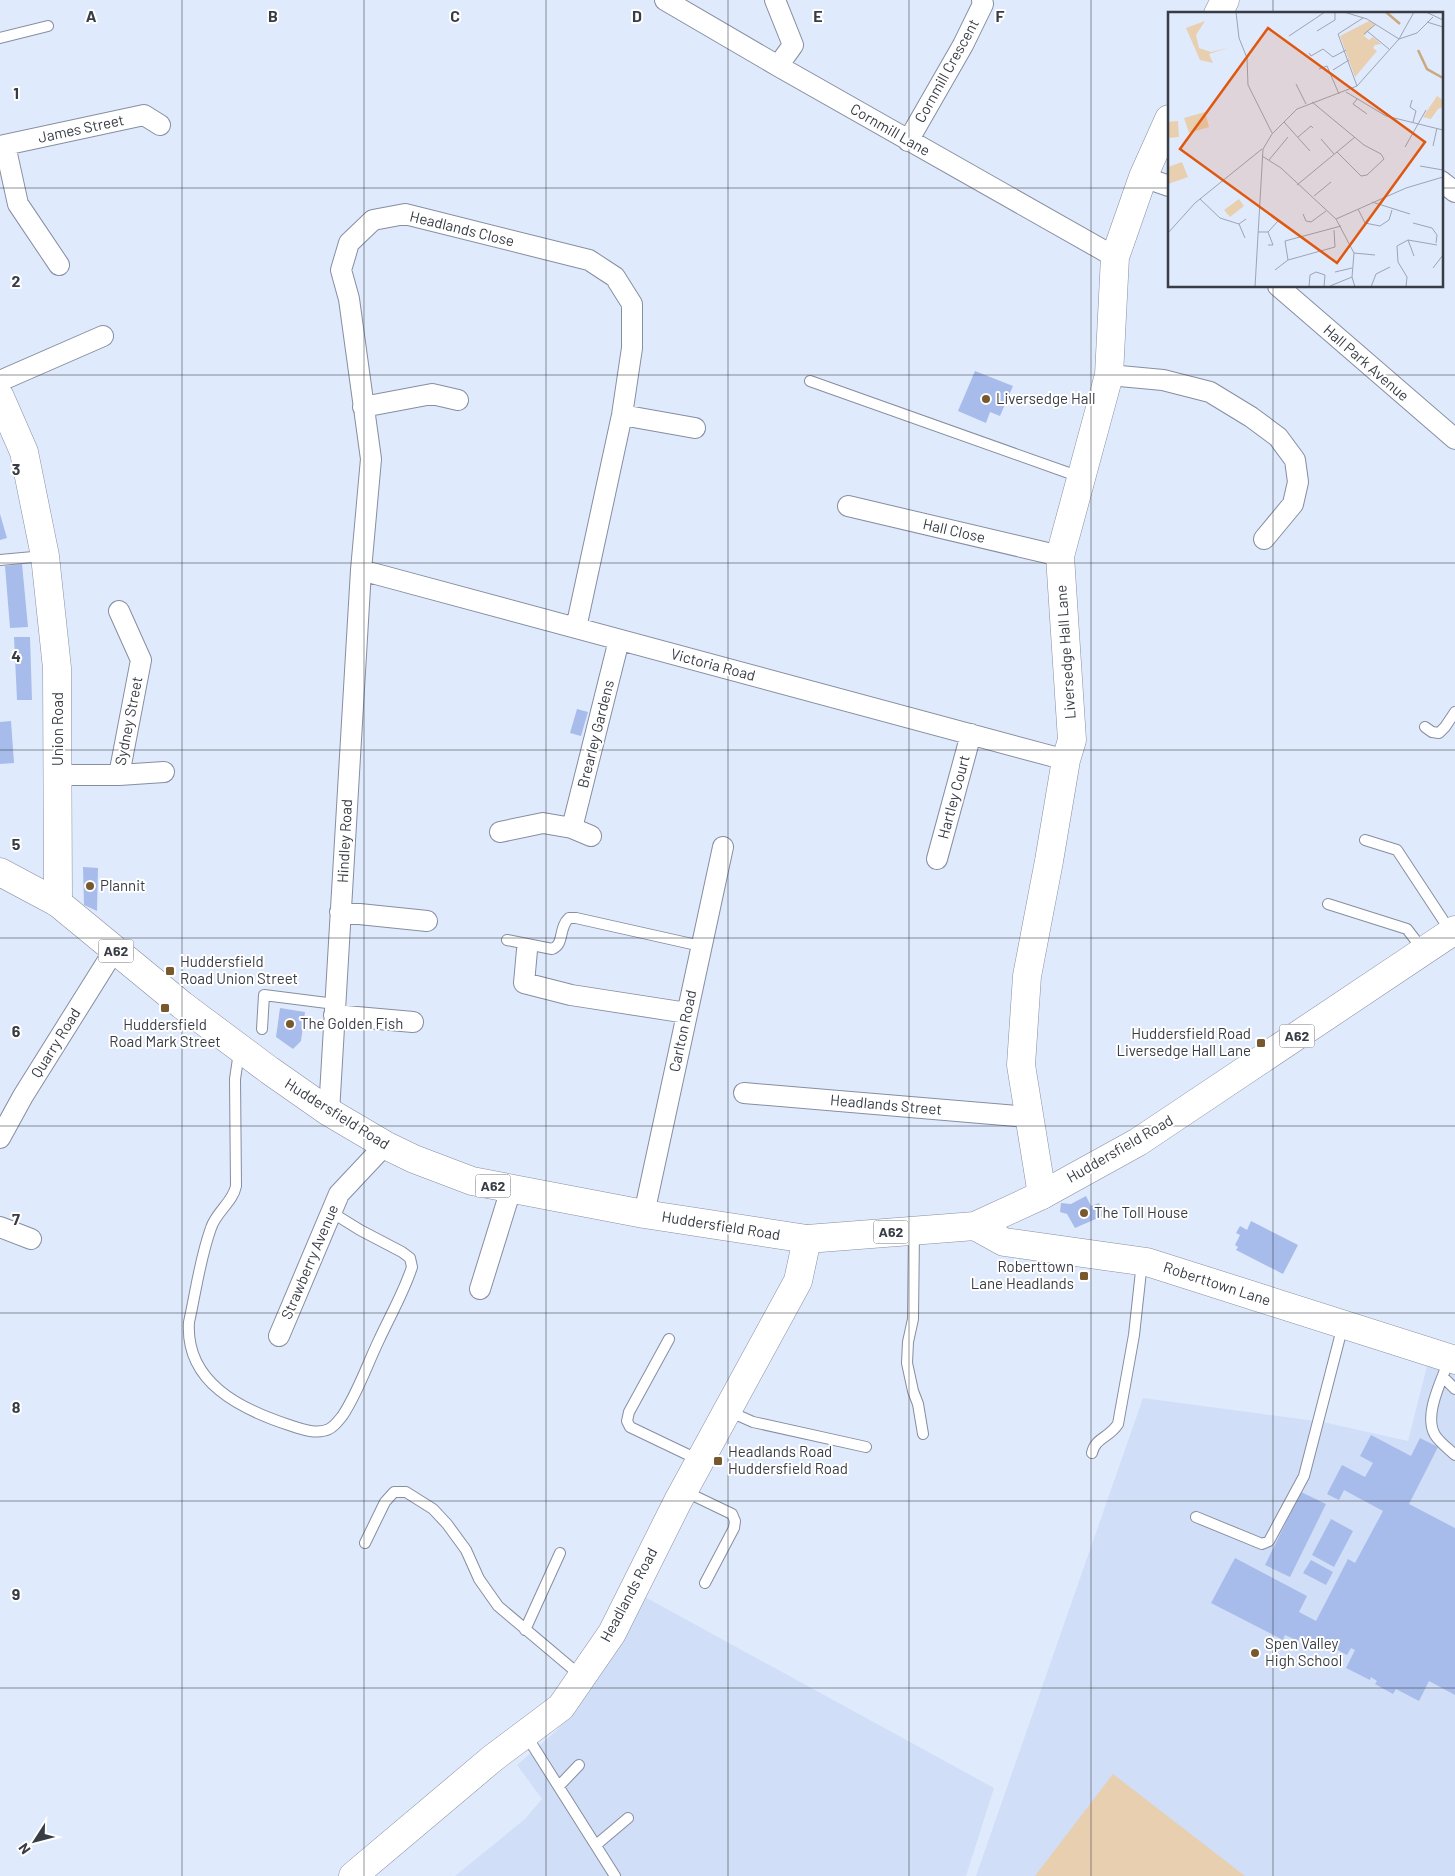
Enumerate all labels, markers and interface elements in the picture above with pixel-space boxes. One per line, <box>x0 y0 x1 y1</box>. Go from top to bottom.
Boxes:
text: A <box>86 6 97 25</box>
text: B <box>268 6 278 25</box>
text: C <box>450 6 460 25</box>
text: D <box>632 6 642 25</box>
text: E <box>813 6 823 25</box>
text: F <box>996 6 1005 25</box>
inset map <box>1168 12 1442 288</box>
street label: Cornmill Crescent <box>910 16 982 126</box>
text: 1 <box>13 83 19 102</box>
street label: Cornmill Lane <box>847 99 934 159</box>
street label: James Street <box>36 110 126 146</box>
street label: Headlands Close <box>408 206 516 250</box>
text: 2 <box>12 271 21 290</box>
street label: Hall Park Avenue <box>1320 320 1413 404</box>
place label: Liversedge Hall <box>996 389 1095 407</box>
marker: Liversedge Hall <box>980 393 992 405</box>
text: 3 <box>12 459 20 478</box>
street label: Hall Close <box>921 514 987 546</box>
street label: Liversedge Hall Lane <box>1051 584 1079 720</box>
street label: Victoria Road <box>669 644 758 684</box>
text: 4 <box>11 646 21 665</box>
street label: Sydney Street <box>111 675 145 767</box>
street label: Brearley Gardens <box>573 678 617 790</box>
street label: Union Road <box>48 692 66 766</box>
street label: Hartley Court <box>933 753 973 841</box>
street label: Hindley Road <box>333 798 355 883</box>
text: 5 <box>12 834 21 853</box>
place label: Plannit <box>100 876 145 894</box>
marker: Plannit <box>84 880 96 892</box>
road number: A62 <box>98 939 134 962</box>
place label: Huddersfield Road Union Street <box>180 952 298 987</box>
marker: Huddersfield Road Union Street <box>164 965 176 977</box>
street label: Carlton Road <box>665 988 699 1073</box>
marker: Huddersfield Road Mark Street <box>159 1002 171 1014</box>
street label: Quarry Road <box>27 1004 84 1081</box>
place label: The Golden Fish <box>300 1014 403 1032</box>
place label: Huddersfield Road Mark Street <box>109 1015 221 1050</box>
marker: The Golden Fish <box>284 1018 296 1030</box>
text: 6 <box>12 1021 21 1040</box>
place label: Huddersfield Road Liversedge Hall Lane <box>1116 1024 1251 1059</box>
road number: A62 <box>1280 1024 1314 1048</box>
marker: Huddersfield Road Liversedge Hall Lane <box>1255 1037 1267 1049</box>
street label: Huddersfield Road <box>282 1074 393 1153</box>
street label: Headlands Street <box>829 1090 943 1118</box>
street label: Huddersfield Road <box>1063 1110 1176 1186</box>
road number: A62 <box>476 1174 510 1198</box>
street label: Strawberry Avenue <box>277 1201 341 1322</box>
place label: The Toll House <box>1094 1203 1188 1221</box>
street label: Huddersfield Road <box>661 1207 782 1243</box>
marker: The Toll House <box>1078 1207 1090 1219</box>
text: 7 <box>12 1209 20 1228</box>
road number: A62 <box>874 1220 908 1244</box>
place label: Roberttown Lane Headlands <box>971 1257 1074 1292</box>
street label: Roberttown Lane <box>1161 1257 1273 1309</box>
marker: Roberttown Lane Headlands <box>1078 1270 1090 1282</box>
text: 8 <box>12 1397 21 1416</box>
place label: Headlands Road Huddersfield Road <box>728 1442 848 1477</box>
marker: Headlands Road Huddersfield Road <box>712 1455 724 1467</box>
street label: Headlands Road <box>596 1544 661 1645</box>
text: 9 <box>12 1584 20 1603</box>
place label: Spen Valley High School <box>1265 1634 1342 1669</box>
marker: Spen Valley High School <box>1249 1647 1261 1659</box>
north arrow <box>10 1816 60 1866</box>
text: N <box>14 1840 34 1858</box>

